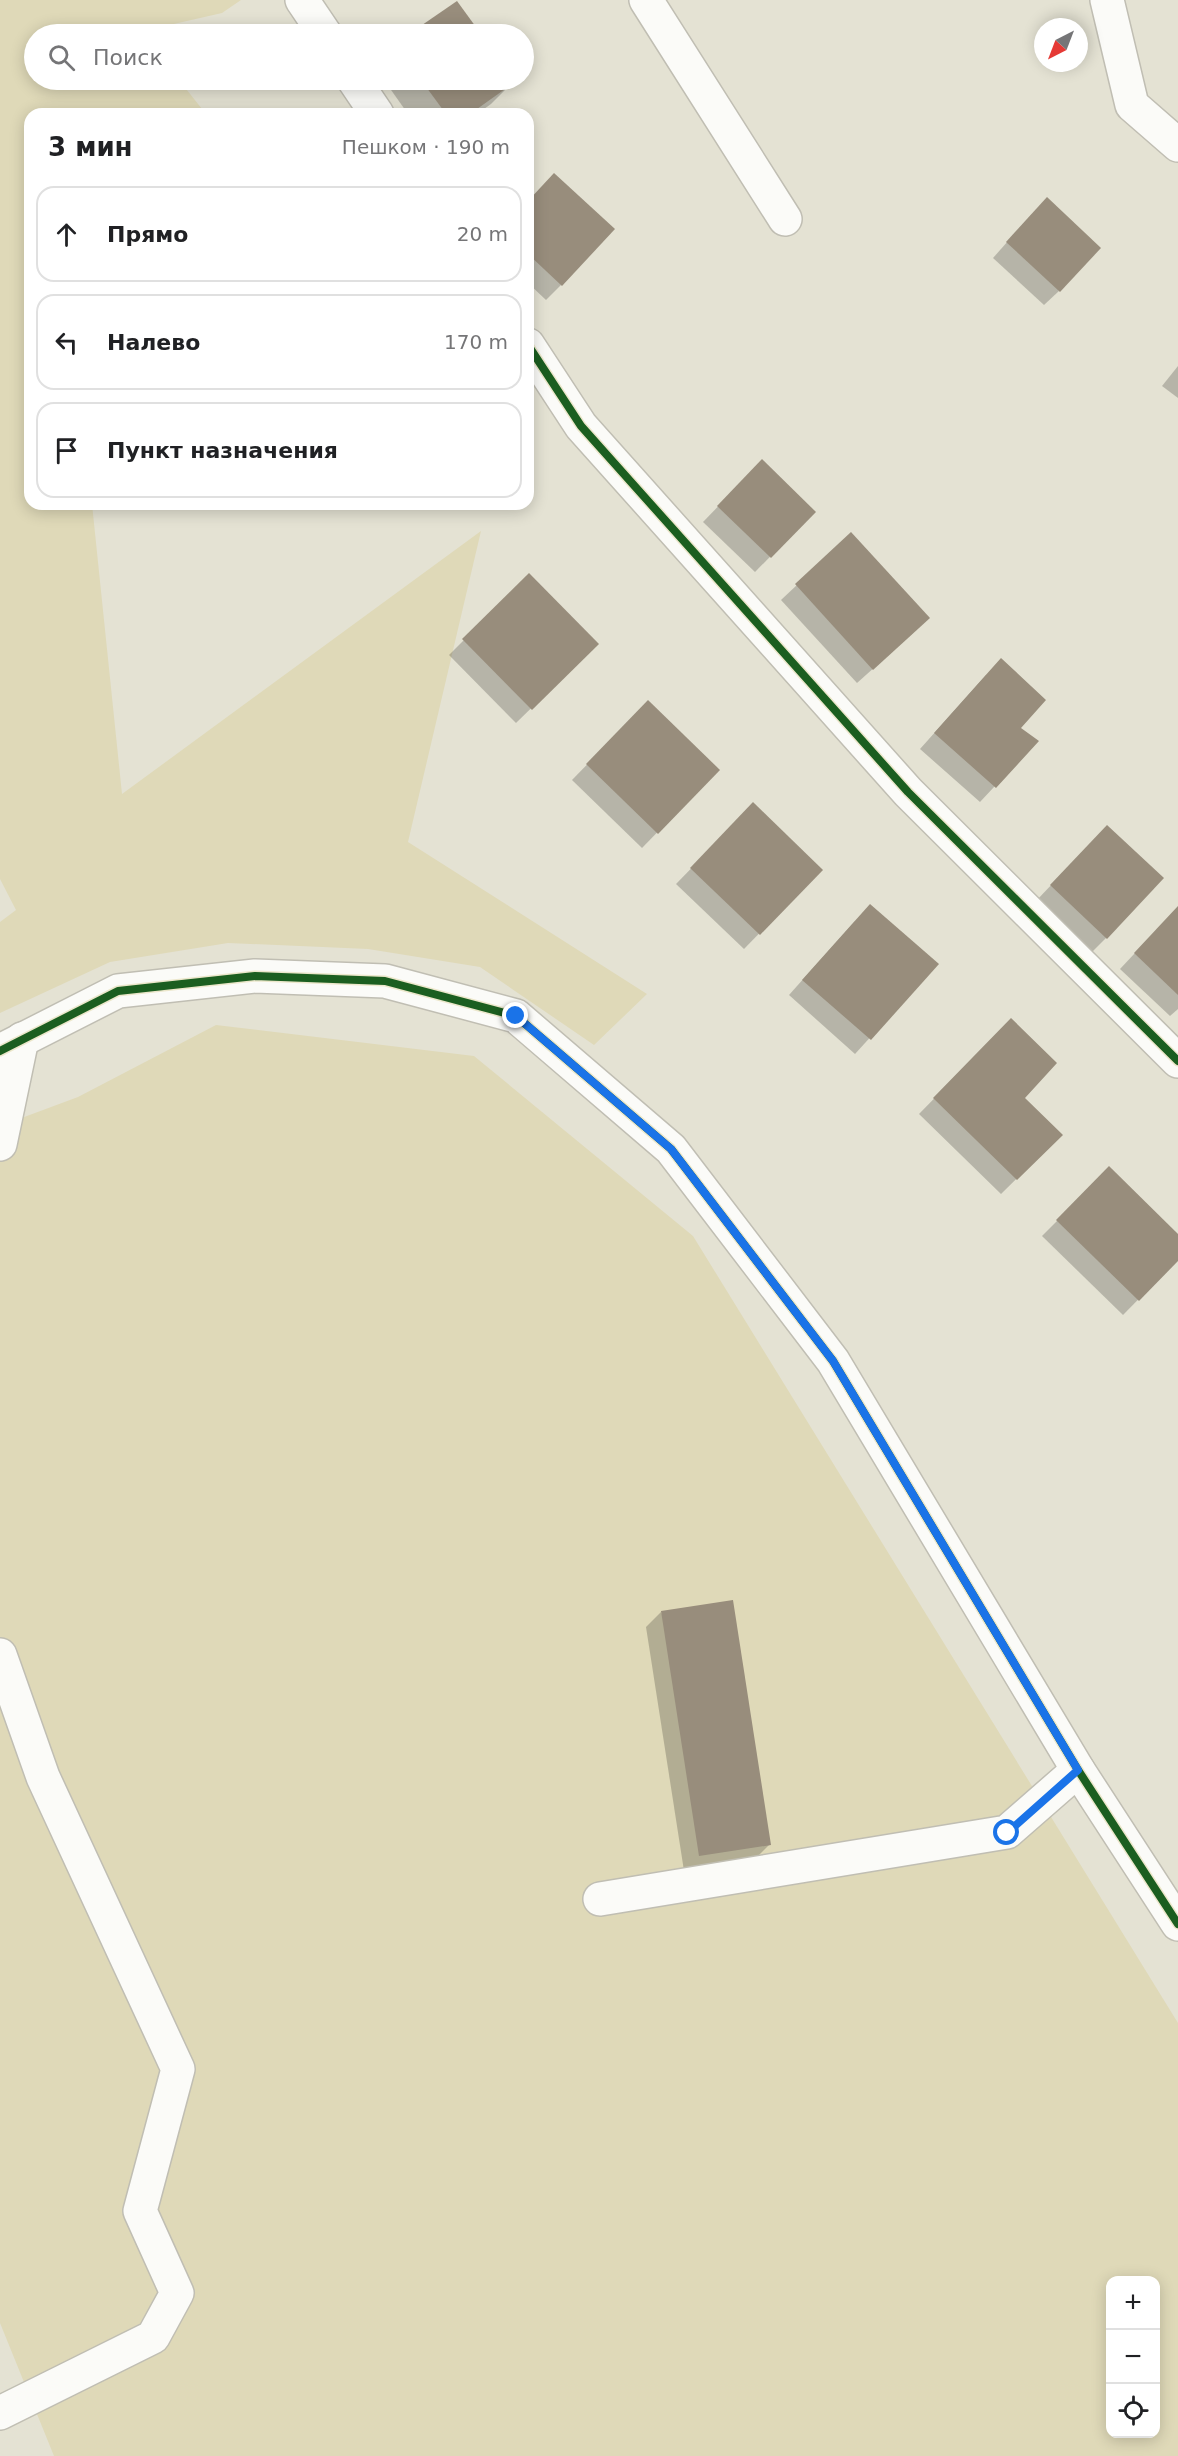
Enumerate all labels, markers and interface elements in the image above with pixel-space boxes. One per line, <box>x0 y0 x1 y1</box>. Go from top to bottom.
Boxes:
north arrow <box>1034 18 1088 72</box>
search box <box>24 24 534 90</box>
icon: search <box>45 41 78 74</box>
text: Поиск <box>93 45 163 70</box>
text: 3 мин <box>48 132 133 162</box>
text: Пешком · 190 m <box>342 135 510 159</box>
icon: ahead <box>50 218 83 251</box>
text: Прямо <box>107 222 188 247</box>
text: 20 m <box>457 222 508 246</box>
icon: left <box>50 326 83 359</box>
text: Налево <box>107 330 200 355</box>
text: 170 m <box>444 330 508 354</box>
icon: arrive <box>50 434 83 467</box>
text: Пункт назначения <box>107 438 338 463</box>
route end <box>502 1002 528 1028</box>
route start <box>993 1819 1019 1845</box>
map controls <box>1106 2276 1160 2438</box>
button: + <box>1106 2276 1160 2330</box>
button: − <box>1106 2330 1160 2384</box>
button: locate <box>1106 2384 1160 2438</box>

